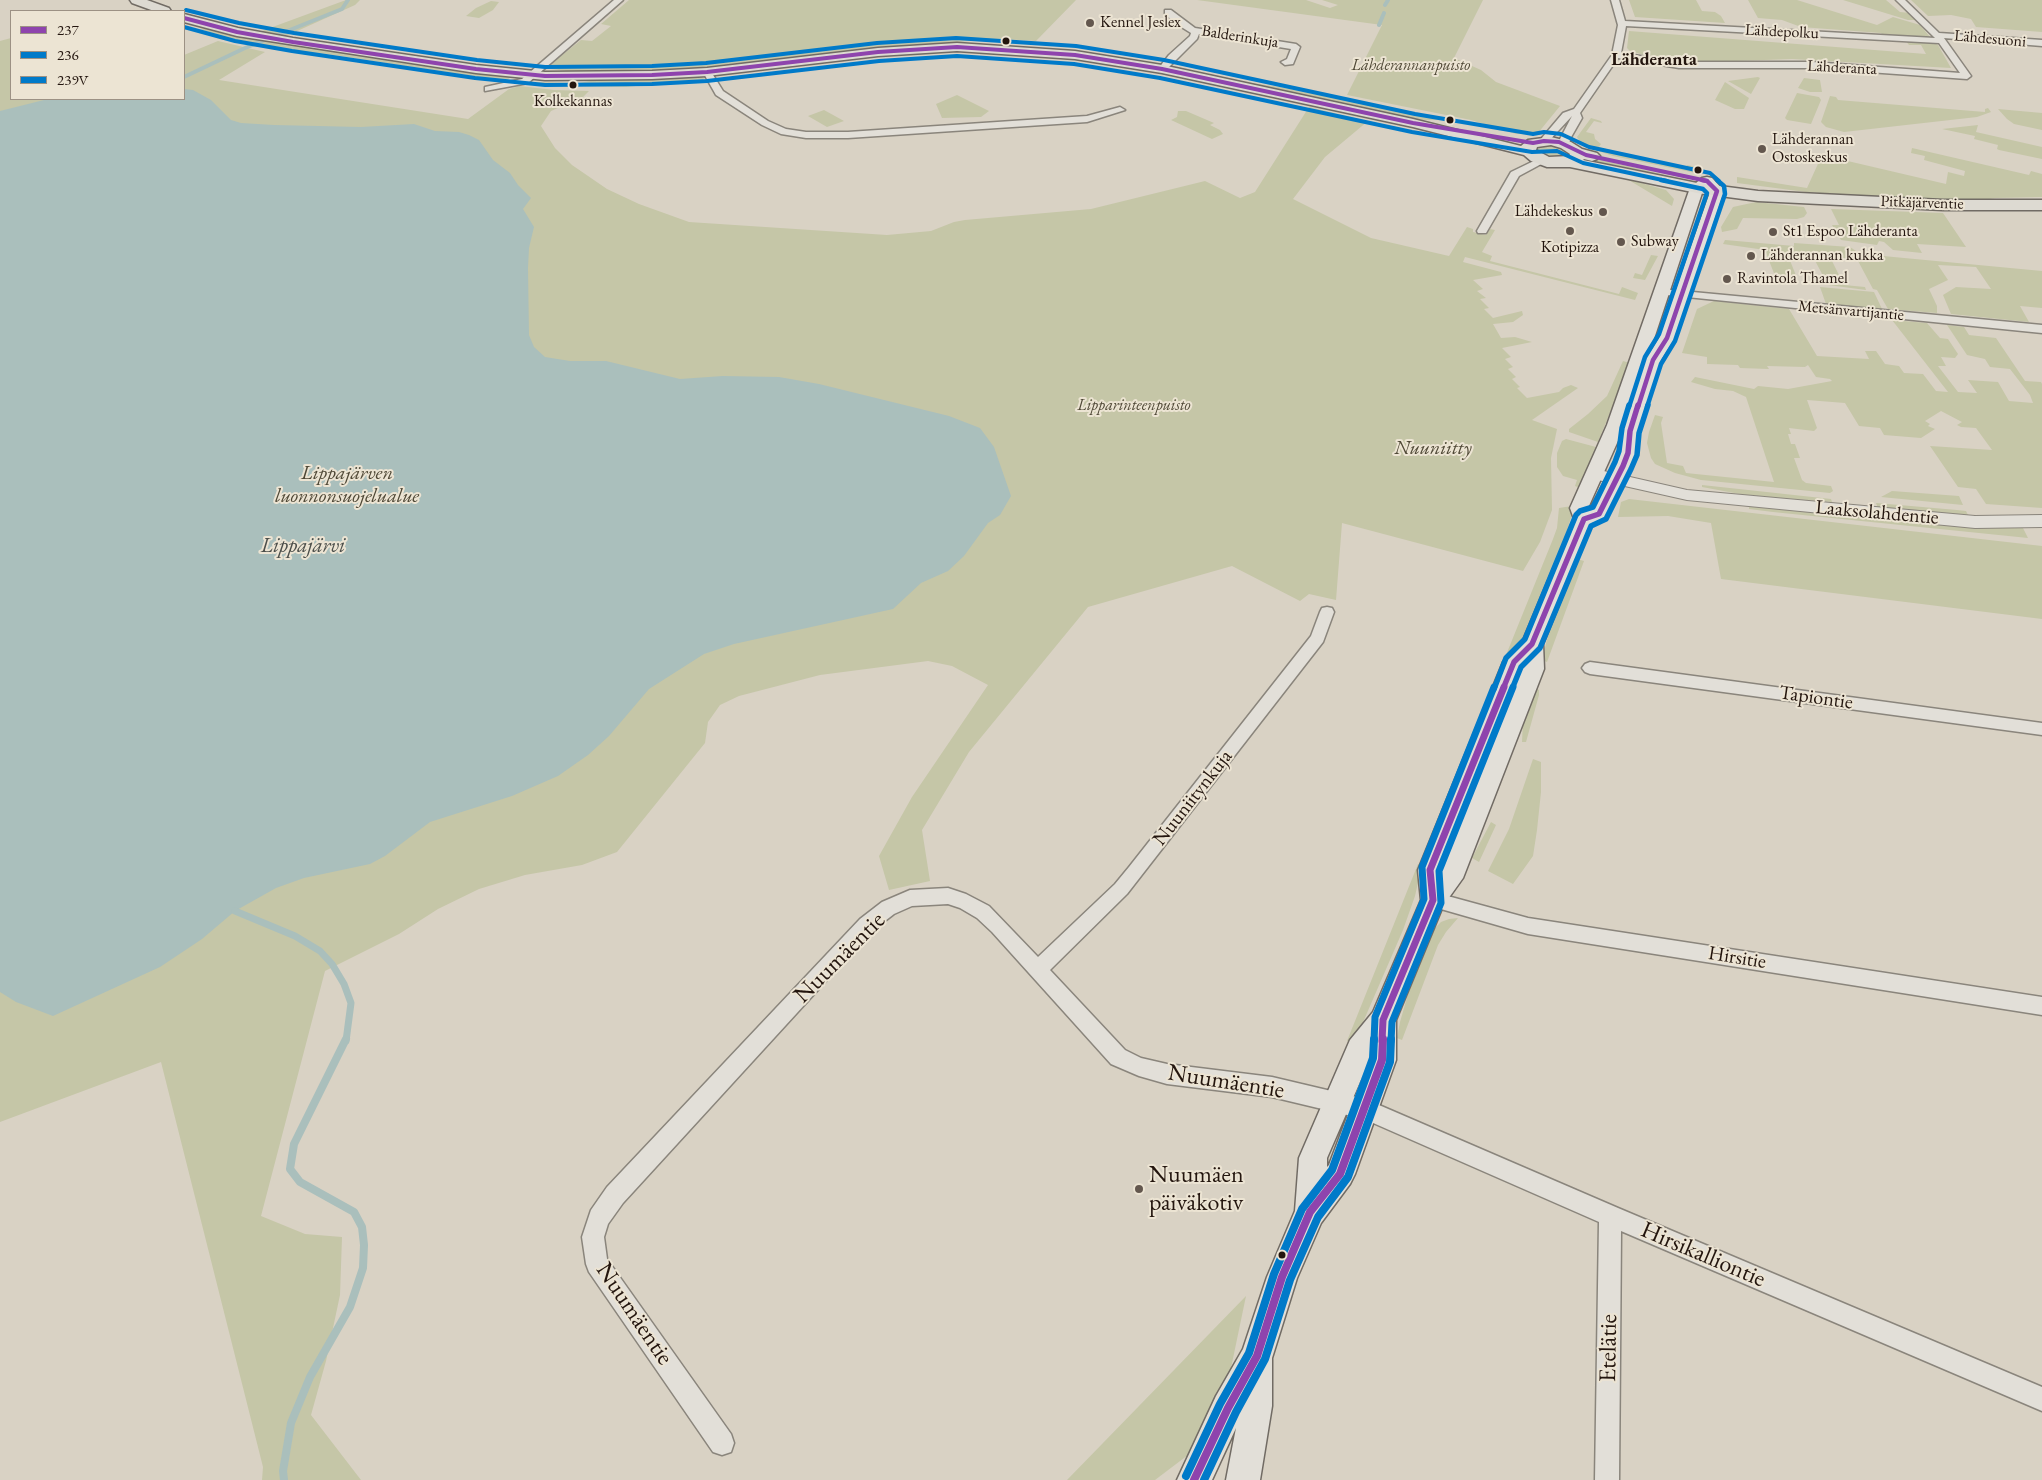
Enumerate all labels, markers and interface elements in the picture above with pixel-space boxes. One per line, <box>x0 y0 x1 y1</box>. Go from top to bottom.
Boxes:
legend <box>10 10 185 100</box>
place label: Kennel Jeslex <box>1100 13 1181 33</box>
marker: Kennel Jeslex <box>1084 17 1096 29</box>
text: 237 <box>57 20 79 39</box>
street label: Lähdepolku <box>1745 20 1819 44</box>
street label: Balderinkuja <box>1200 21 1280 53</box>
street label: Lähdesuoni <box>1953 26 2027 52</box>
unlabelled marker <box>1001 36 1011 46</box>
text: 236 <box>57 45 79 64</box>
district label: Lähderanta <box>1611 49 1697 71</box>
park label: Lähderannanpuisto <box>1352 56 1470 76</box>
street label: Lähderanta <box>1807 57 1877 79</box>
text: 239V <box>57 70 89 89</box>
marker: Kolkekannas <box>568 80 578 90</box>
place label: Kolkekannas <box>534 92 612 112</box>
unlabelled marker <box>1445 115 1455 125</box>
place label: Lähderannan Ostoskeskus <box>1772 130 1854 168</box>
marker: Lähderannan Ostoskeskus <box>1756 143 1768 155</box>
unlabelled marker <box>1693 165 1703 175</box>
street label: Pitkäjärventie <box>1880 192 1964 214</box>
place label: Lähdekeskus <box>1515 202 1593 222</box>
marker: Lähdekeskus <box>1597 206 1609 218</box>
place label: St1 Espoo Lähderanta <box>1783 222 1918 242</box>
marker: Kotipizza <box>1564 225 1576 237</box>
marker: St1 Espoo Lähderanta <box>1767 226 1779 238</box>
place label: Subway <box>1631 232 1679 252</box>
marker: Subway <box>1615 236 1627 248</box>
place label: Kotipizza <box>1541 238 1599 258</box>
place label: Lähderannan kukka <box>1761 246 1883 266</box>
marker: Lähderannan kukka <box>1745 250 1757 262</box>
place label: Ravintola Thamel <box>1737 269 1848 289</box>
marker: Ravintola Thamel <box>1721 273 1733 285</box>
street label: Metsänvartijantie <box>1797 297 1905 325</box>
park label: Lipparinteenpuisto <box>1077 396 1191 416</box>
park label: Nuuniitty <box>1394 437 1472 461</box>
park label: Lippajärven luonnonsuojelualue <box>275 462 419 509</box>
street label: Laaksolahdentie <box>1814 496 1940 530</box>
water label: Lippajärvi <box>261 533 345 559</box>
street label: Tapiontie <box>1778 681 1854 715</box>
street label: Nuuniitynkuja <box>1148 745 1238 851</box>
street label: Nuumäentie <box>788 906 892 1010</box>
street label: Hirsitie <box>1706 942 1768 974</box>
street label: Nuumäentie <box>1166 1059 1286 1105</box>
place label: Nuumäen päiväkotiv <box>1149 1161 1244 1217</box>
marker: Nuumäen päiväkotiv <box>1133 1183 1145 1195</box>
street label: Hirsikalliontie <box>1636 1216 1770 1294</box>
unlabelled marker <box>1277 1250 1287 1260</box>
street label: Nuumäentie <box>589 1257 679 1371</box>
street label: Etelätie <box>1594 1314 1624 1382</box>

